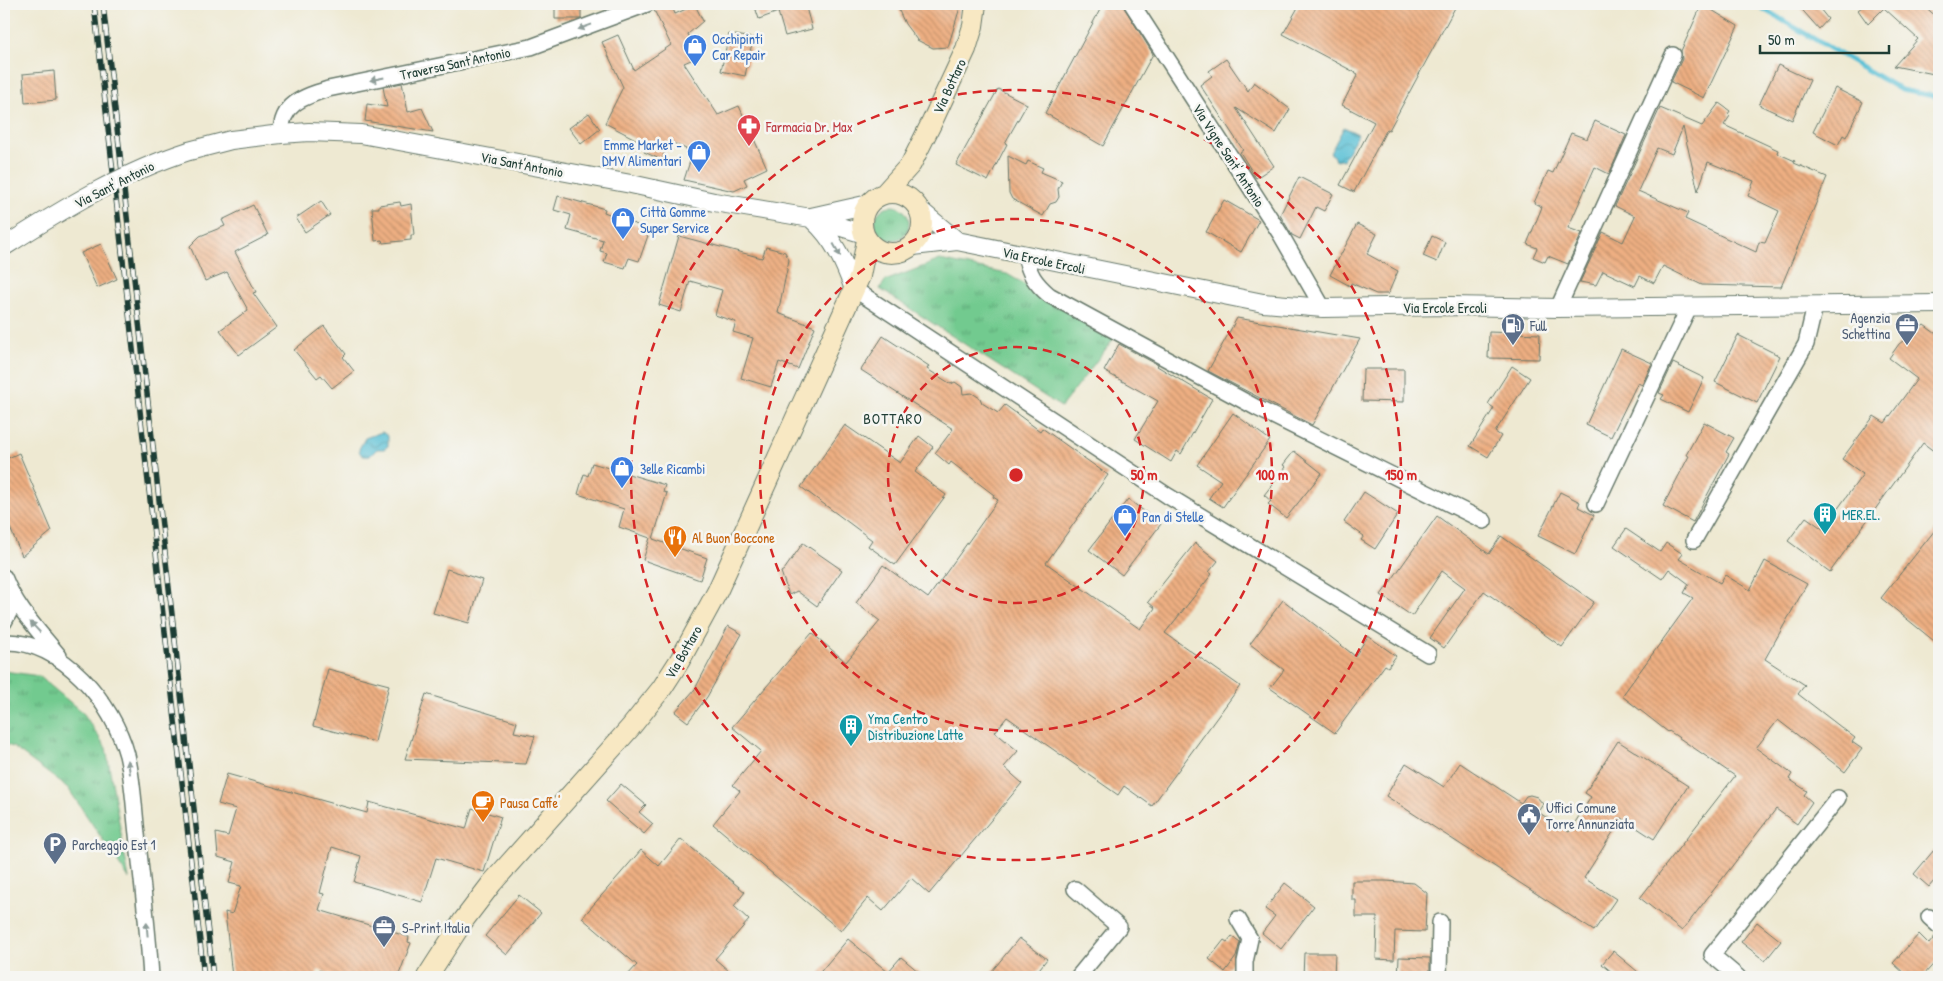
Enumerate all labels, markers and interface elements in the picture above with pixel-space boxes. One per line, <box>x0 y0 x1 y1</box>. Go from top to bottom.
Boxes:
scale bar <box>1760 22 1889 54</box>
one-way arrow <box>577 23 592 31</box>
place label: Occhipinti Car Repair <box>712 29 766 65</box>
text: 50 m <box>1768 29 1795 50</box>
shop icon: Occhipinti Car Repair <box>682 33 708 67</box>
street label: Traversa Sant'Antonio <box>398 42 512 84</box>
street label: Via Bottaro <box>928 55 970 117</box>
one-way arrow <box>368 75 384 83</box>
street label: Via Vigne Sant' Antonio <box>1188 100 1270 211</box>
pharmacy icon: Farmacia Dr. Max <box>736 113 762 147</box>
place label: Farmacia Dr. Max <box>765 117 853 136</box>
place label: Emme Market - DMV Alimentari <box>602 135 682 170</box>
shop icon: Emme Market - DMV Alimentari <box>686 139 712 173</box>
street label: Via Sant'Antonio <box>479 147 565 181</box>
street label: Via Sant' Antonio <box>71 156 157 212</box>
place label: Città Gomme Super Service <box>640 202 710 238</box>
shop icon: Città Gomme Super Service <box>610 206 636 240</box>
street label: Via Ercole Ercoli <box>1001 242 1087 278</box>
one-way arrow <box>833 244 842 257</box>
street label: Via Ercole Ercoli <box>1403 298 1487 317</box>
place label: Agenzia Schettina <box>1842 308 1891 343</box>
fuel station icon: Full <box>1500 312 1526 346</box>
office icon: Agenzia Schettina <box>1894 312 1920 346</box>
place label: Full <box>1529 316 1548 335</box>
district label: BOTTARO <box>863 408 923 429</box>
shop icon: 3elle Ricambi <box>609 455 635 489</box>
place label: 3elle Ricambi <box>640 459 706 478</box>
text: 50 m <box>1131 464 1157 485</box>
text: 100 m <box>1256 464 1288 485</box>
text: 150 m <box>1385 464 1417 485</box>
centre of rings <box>1007 466 1025 484</box>
building icon: MER.EL. <box>1812 501 1838 535</box>
shop icon: Pan di Stelle <box>1112 503 1138 537</box>
place label: MER.EL. <box>1842 505 1880 524</box>
place label: Pan di Stelle <box>1142 507 1204 526</box>
restaurant icon: Al Buon Boccone <box>662 524 688 558</box>
place label: Al Buon Boccone <box>692 528 775 547</box>
one-way arrow <box>29 620 40 633</box>
street label: Via Bottaro <box>660 622 706 682</box>
place label: Yma Centro Distribuzione Latte <box>868 709 964 744</box>
building icon: Yma Centro Distribuzione Latte <box>838 713 864 747</box>
one-way arrow <box>124 759 132 775</box>
cafe icon: Pausa Caffe' <box>470 789 496 823</box>
place label: Pausa Caffe' <box>500 793 560 812</box>
place label: Uffici Comune Torre Annunziata <box>1546 798 1635 833</box>
public building icon: Uffici Comune Torre Annunziata <box>1516 802 1542 836</box>
parking icon: Parcheggio Est 1 <box>42 831 68 865</box>
place label: Parcheggio Est 1 <box>72 835 156 855</box>
office icon: S-Print Italia <box>371 914 397 948</box>
place label: S-Print Italia <box>402 918 470 937</box>
one-way arrow <box>143 920 151 936</box>

